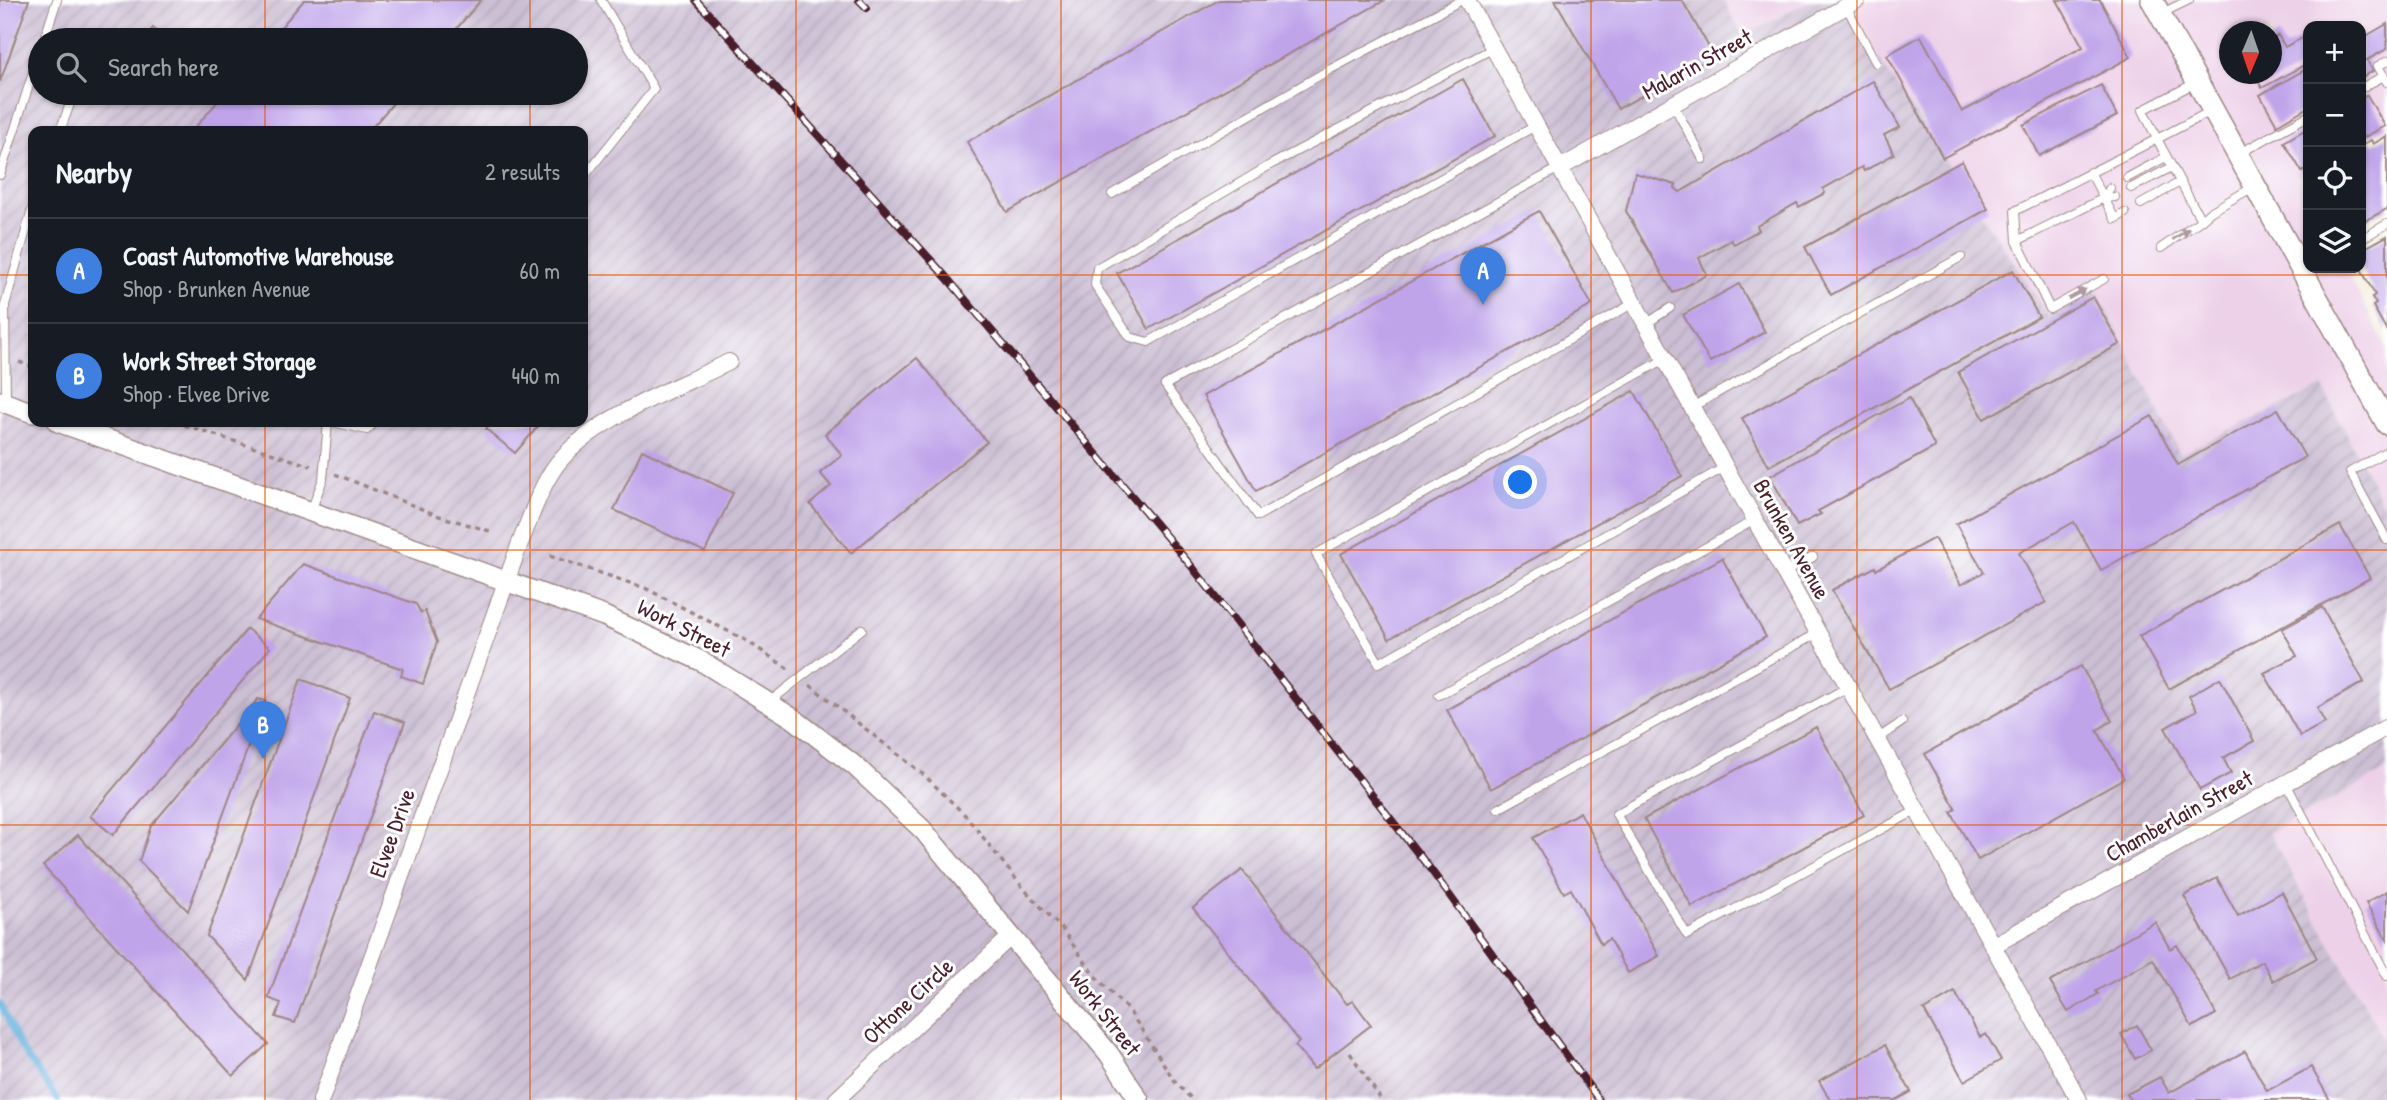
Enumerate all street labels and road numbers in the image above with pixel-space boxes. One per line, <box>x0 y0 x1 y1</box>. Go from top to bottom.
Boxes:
street label: Malarin Street <box>1636 20 1758 106</box>
street label: Brunken Avenue <box>1747 473 1838 604</box>
street label: Work Street <box>632 591 737 665</box>
street label: Chamberlain Street <box>2100 762 2259 869</box>
street label: Elvee Drive <box>361 784 422 882</box>
street label: Ottone Circle <box>856 951 960 1051</box>
street label: Work Street <box>1062 963 1149 1063</box>

